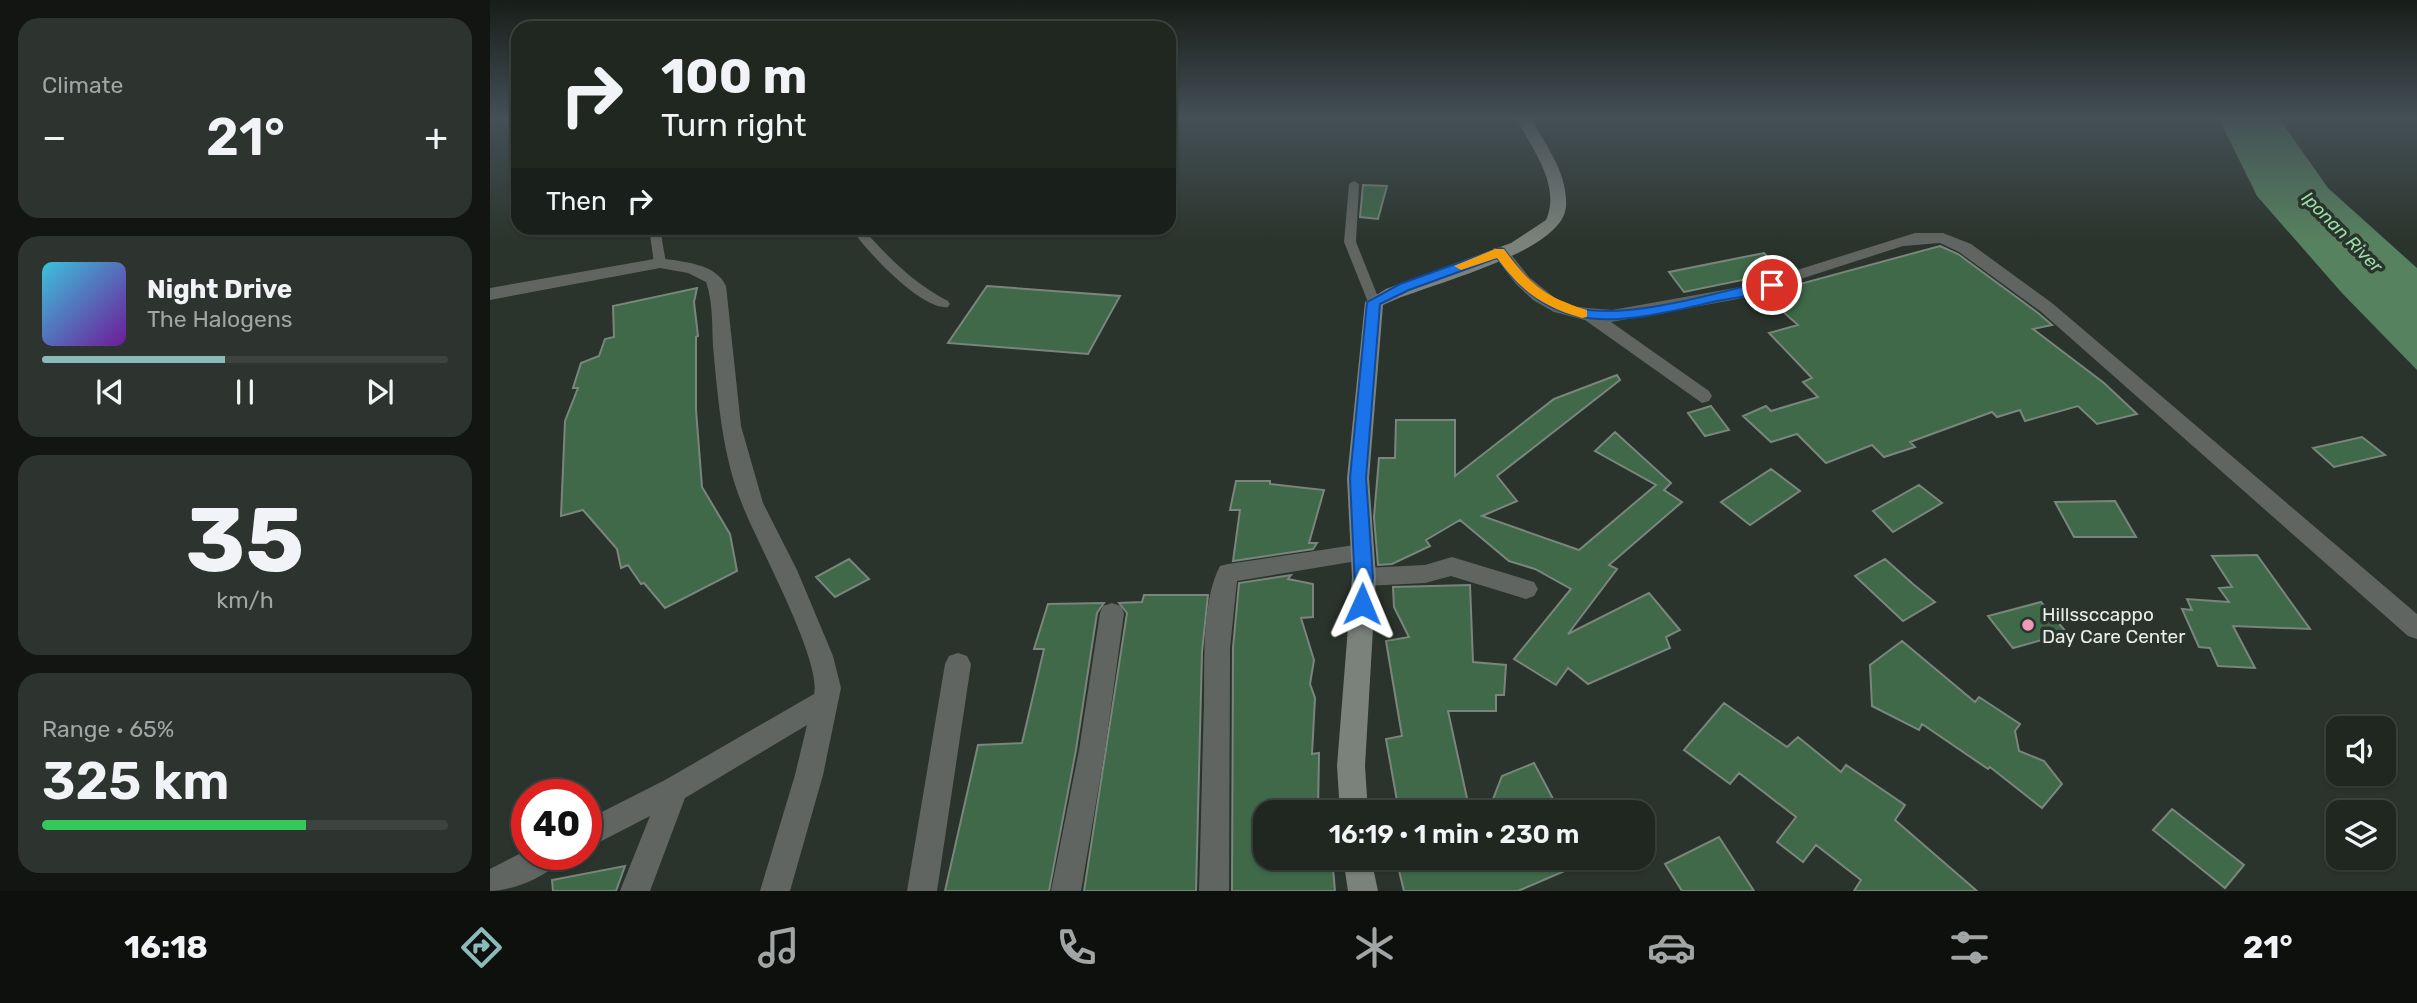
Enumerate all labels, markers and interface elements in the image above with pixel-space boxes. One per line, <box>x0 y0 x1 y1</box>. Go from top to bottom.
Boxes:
text: 100 m <box>661 47 807 105</box>
icon: right <box>546 49 637 140</box>
text: Climate <box>42 71 123 99</box>
text: 21° <box>206 106 285 168</box>
text: Turn right <box>661 106 806 144</box>
text: − <box>42 114 67 160</box>
text: + <box>424 114 448 160</box>
icon: right <box>621 182 659 220</box>
text: Then <box>546 186 607 217</box>
water label: Iponan River <box>2297 187 2388 278</box>
pin <box>1742 255 1802 315</box>
icon: arrive <box>1753 266 1791 304</box>
text: Night Drive <box>147 274 292 305</box>
text: The Halogens <box>147 305 293 333</box>
icon: previous <box>91 373 129 411</box>
icon: pause <box>226 373 264 411</box>
icon: next <box>361 373 399 411</box>
text: 35 <box>186 486 304 594</box>
position arrow <box>1325 567 1399 641</box>
text: km/h <box>216 586 274 614</box>
place label: Hillssccappo Day Care Center <box>2042 603 2186 648</box>
marker: Hillssccappo Day Care Center <box>2020 617 2036 633</box>
text: Range · 65% <box>42 715 174 743</box>
map controls <box>2326 716 2396 870</box>
button: sound <box>2326 716 2396 786</box>
text: 325 km <box>42 750 230 812</box>
speed limit sign: 40 <box>511 779 602 870</box>
button: layers <box>2326 800 2396 870</box>
text: 16:19 · 1 min · 230 m <box>1329 819 1579 850</box>
icon: directions <box>457 923 506 972</box>
icon: music <box>754 923 803 972</box>
icon: phone <box>1052 923 1101 972</box>
icon: climate <box>1350 923 1399 972</box>
icon: car <box>1647 923 1696 972</box>
icon: filters <box>1945 923 1994 972</box>
text: 16:18 <box>124 928 208 966</box>
text: 21° <box>2243 928 2293 966</box>

